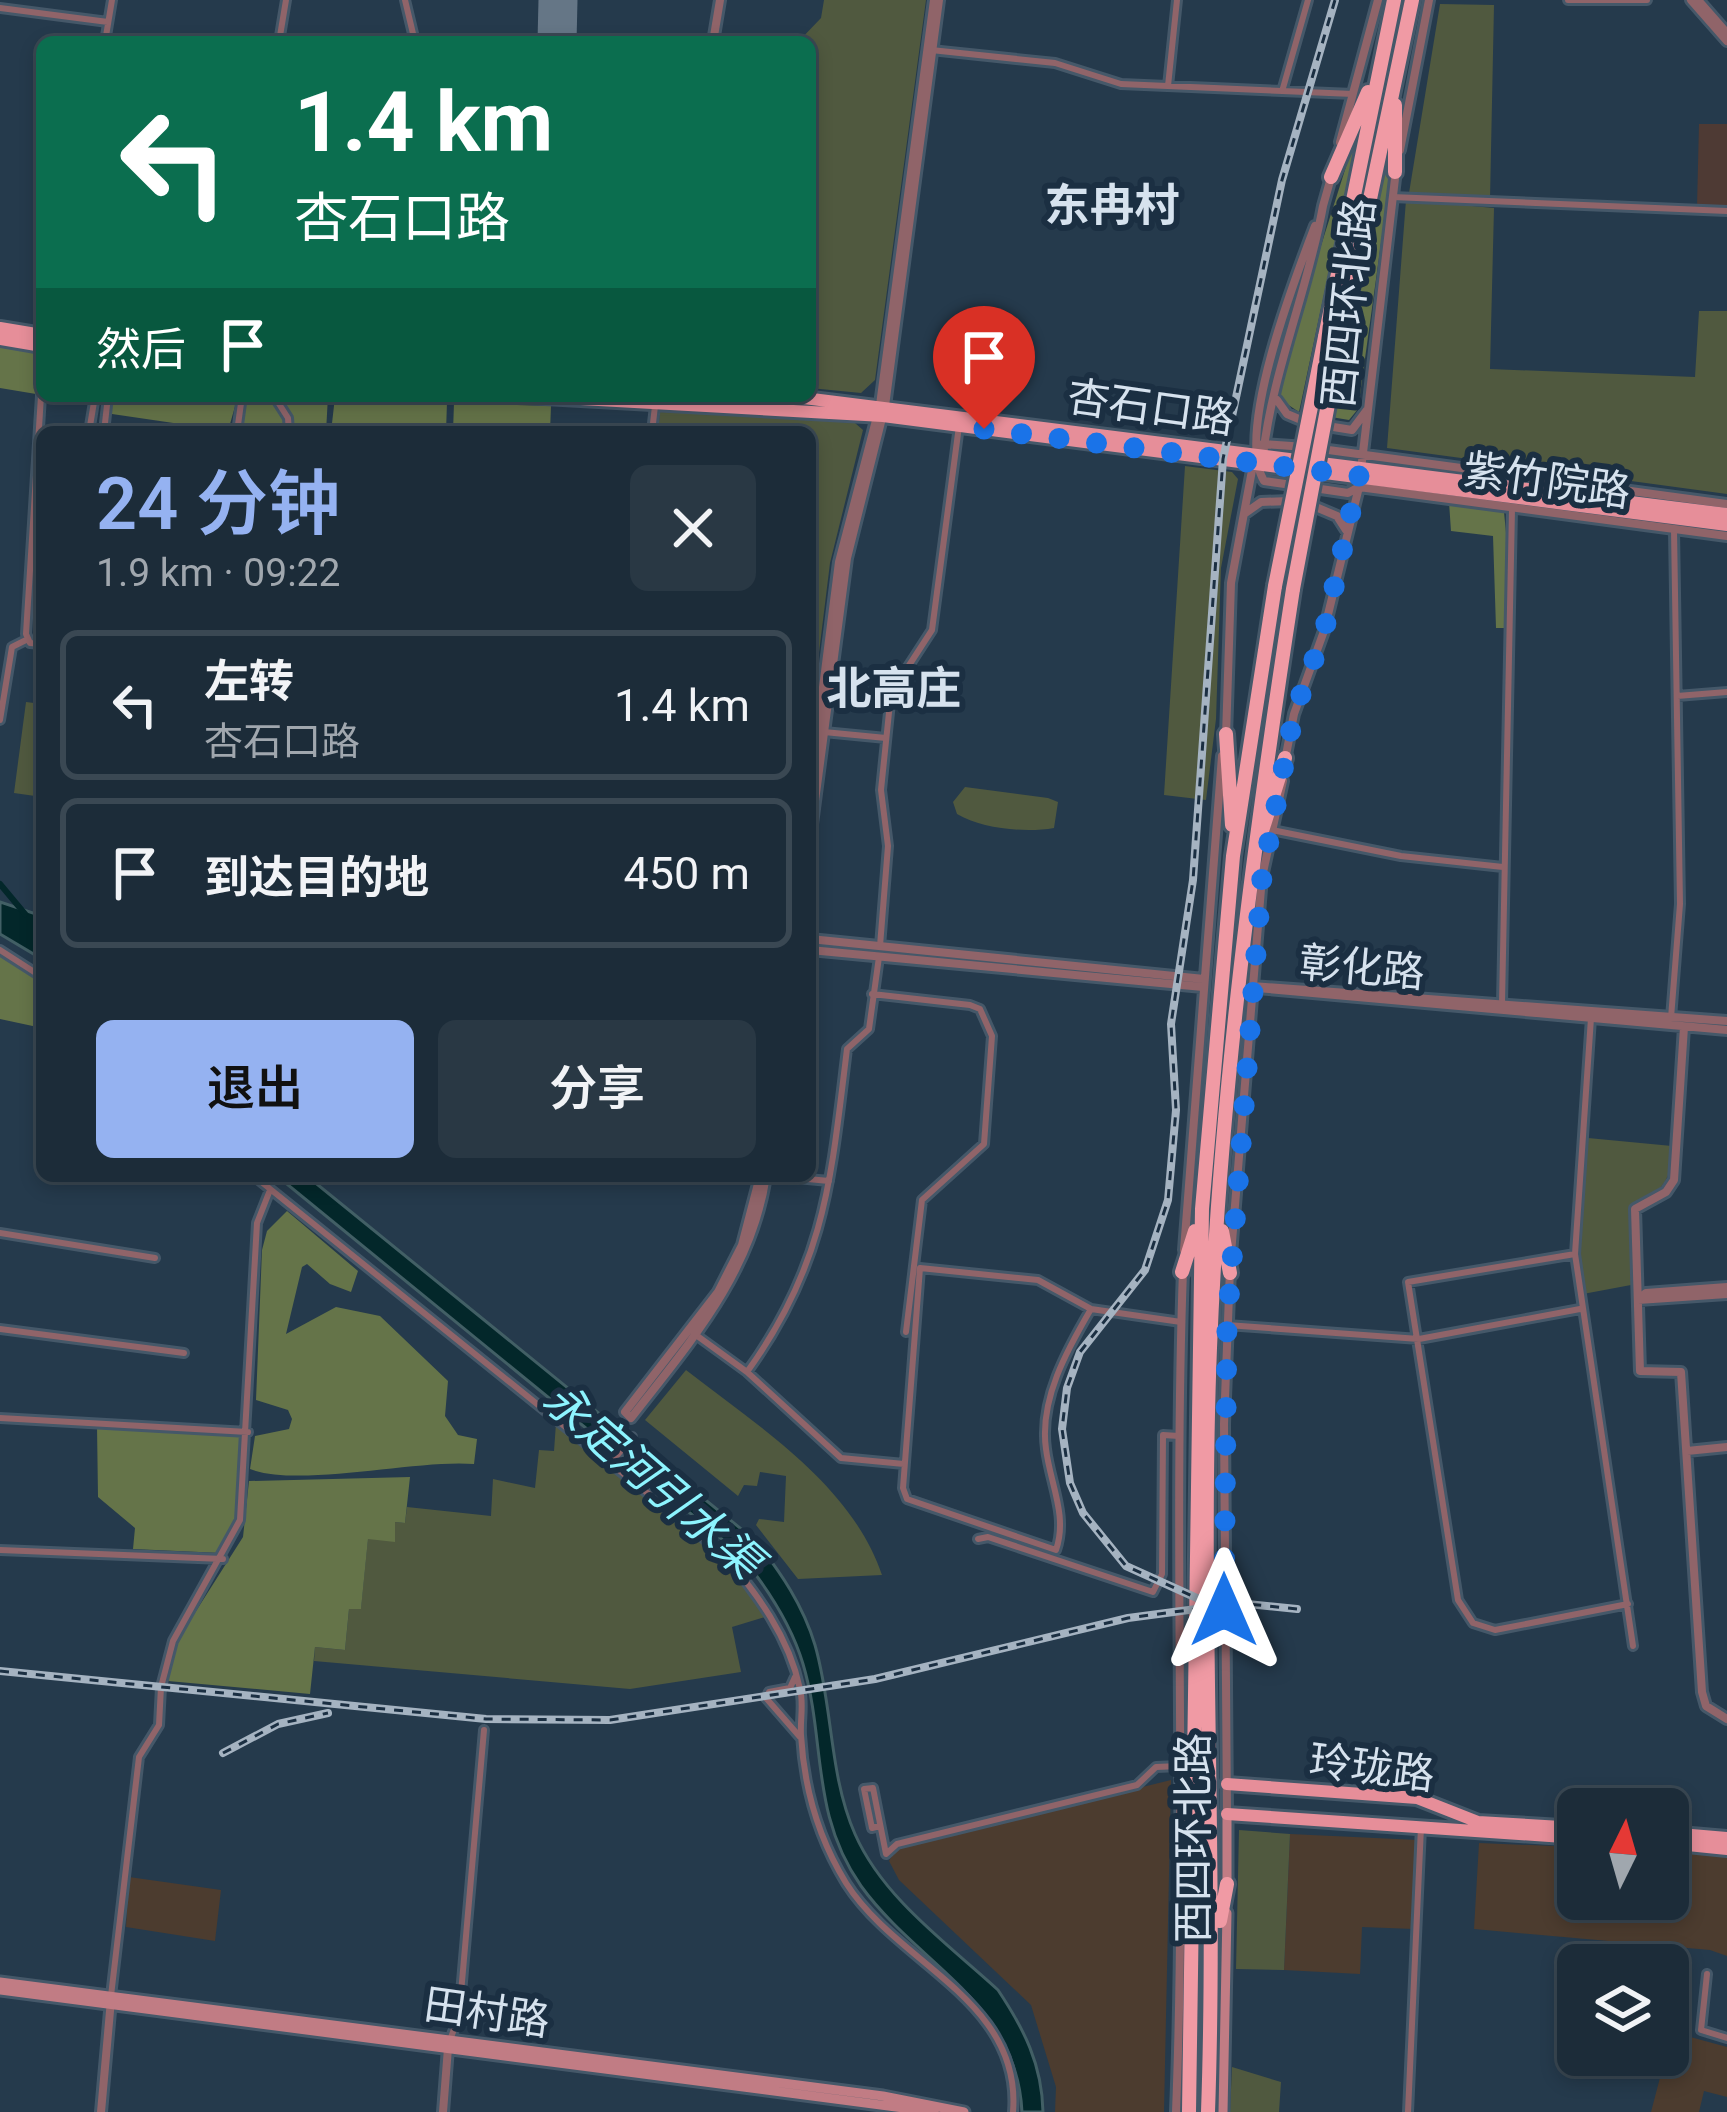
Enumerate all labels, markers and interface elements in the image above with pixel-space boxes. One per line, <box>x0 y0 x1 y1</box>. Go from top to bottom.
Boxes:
text: 1.4 km <box>294 73 553 172</box>
icon: left <box>96 84 252 240</box>
district label: 东冉村 <box>1044 179 1180 232</box>
text: 杏石口路 <box>294 187 510 250</box>
street label: 西四环北路 <box>1313 196 1384 410</box>
pin <box>933 306 1035 429</box>
icon: arrive <box>210 312 276 378</box>
text: 然后 <box>96 323 186 376</box>
icon: arrive <box>951 324 1017 390</box>
street label: 杏石口路 <box>1064 372 1238 443</box>
street label: 紫竹院路 <box>1460 445 1634 516</box>
text: 24 分钟 <box>96 462 340 547</box>
button: close <box>630 465 756 591</box>
text: 1.9 km · 09:22 <box>96 550 340 596</box>
text: 左转 <box>204 655 294 708</box>
district label: 北高庄 <box>826 662 962 715</box>
icon: left <box>102 672 168 738</box>
text: 1.4 km <box>614 679 750 732</box>
text: 杏石口路 <box>204 719 360 765</box>
icon: arrive <box>102 840 168 906</box>
text: 450 m <box>624 847 750 900</box>
text: 到达目的地 <box>204 851 429 904</box>
street label: 彰化路 <box>1297 938 1427 997</box>
button: 退出 <box>96 1020 414 1158</box>
button: 分享 <box>438 1020 756 1158</box>
water label: 永定河引水渠 <box>533 1372 776 1593</box>
position arrow <box>1161 1547 1287 1673</box>
street label: 西四环北路 <box>1169 1733 1218 1943</box>
street label: 玲珑路 <box>1306 1736 1437 1799</box>
north arrow <box>1557 1788 1689 1920</box>
map controls <box>1557 1788 1689 2076</box>
button: layers <box>1557 1944 1689 2076</box>
street label: 田村路 <box>421 1979 553 2046</box>

